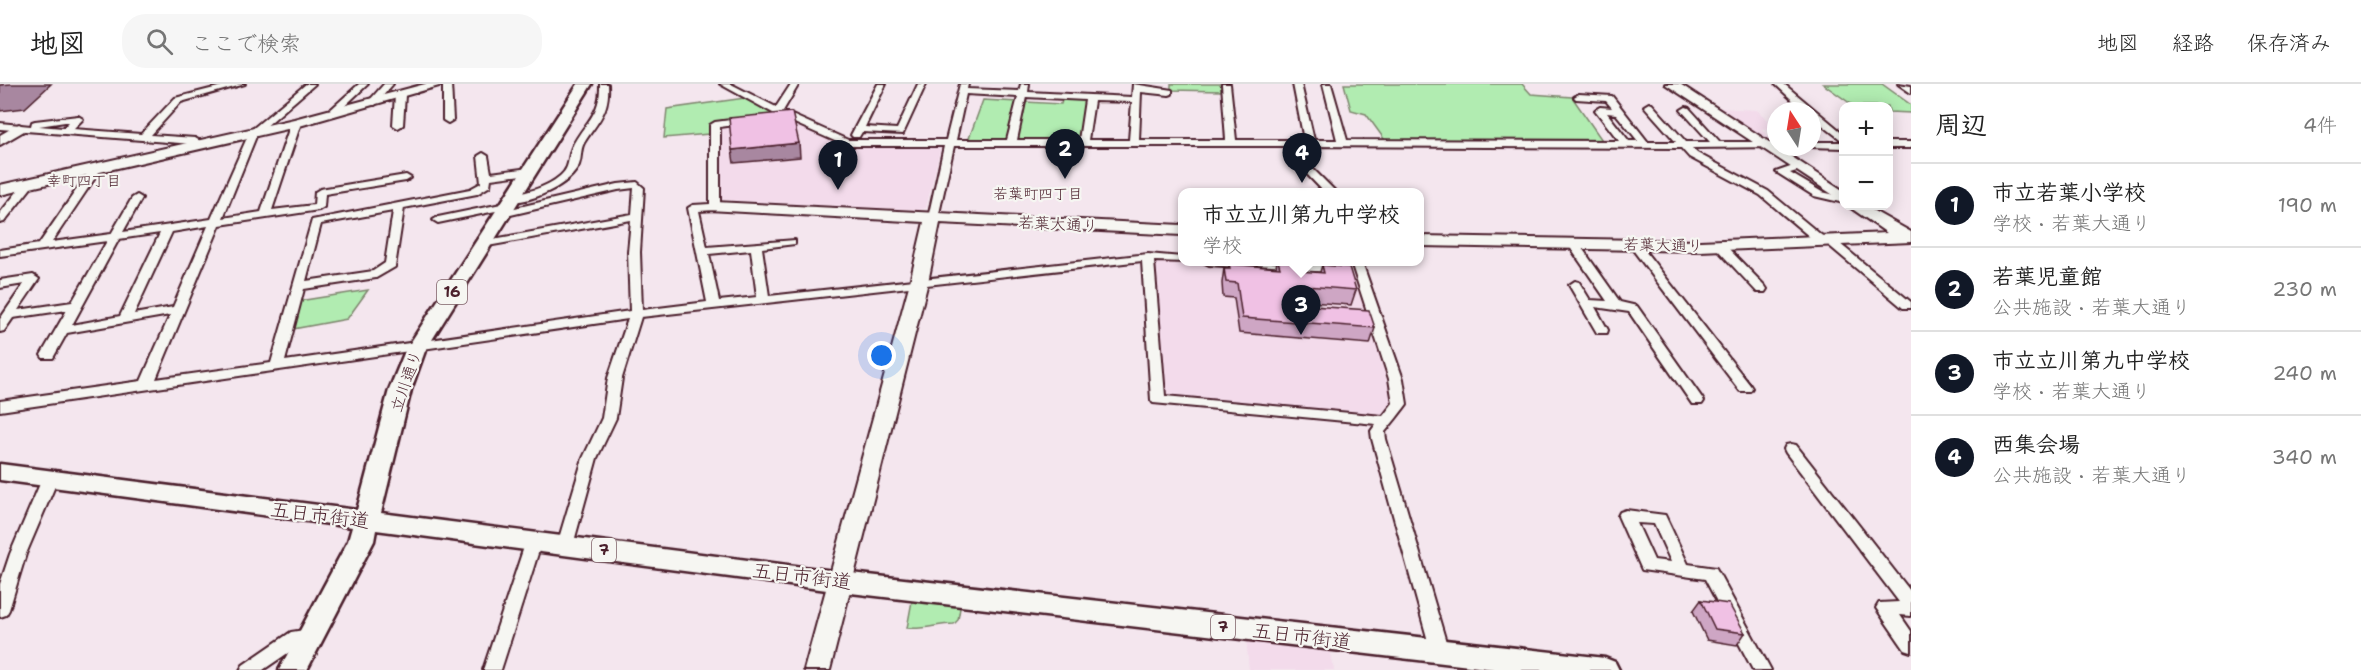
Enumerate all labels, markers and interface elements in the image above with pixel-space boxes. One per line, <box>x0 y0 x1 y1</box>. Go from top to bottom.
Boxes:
search box <box>122 14 542 68</box>
text: 地図 <box>30 24 86 62</box>
icon: search <box>143 25 176 58</box>
text: ここで検索 <box>191 29 301 58</box>
text: 地図 <box>2097 29 2139 57</box>
text: 経路 <box>2172 29 2214 57</box>
text: 保存済み <box>2247 29 2331 57</box>
north arrow <box>1767 102 1821 156</box>
map controls <box>1839 102 1893 210</box>
button: + <box>1839 102 1893 156</box>
text: 周辺 <box>1935 107 1987 142</box>
text: 4件 <box>2303 112 2337 138</box>
pin: 2 <box>1046 130 1084 179</box>
pin: 4 <box>1282 134 1322 183</box>
pin: 1 <box>818 141 858 190</box>
button: − <box>1839 156 1893 210</box>
district label: 幸町四丁目 <box>46 171 122 191</box>
text: 市立若葉小学校 <box>1992 178 2146 207</box>
district label: 若葉町四丁目 <box>993 184 1083 204</box>
popup <box>1178 188 1424 266</box>
text: 1 <box>1950 192 1959 218</box>
text: 190 m <box>2278 192 2337 218</box>
text: 市立立川第九中学校 <box>1202 200 1400 229</box>
text: 学校 · 若葉大通り <box>1992 210 2151 236</box>
street label: 若葉大通り <box>1017 211 1099 237</box>
text: 学校 <box>1202 232 1242 258</box>
street label: 若葉大通り <box>1623 234 1703 256</box>
text: 若葉児童館 <box>1992 262 2102 291</box>
text: 2 <box>1948 276 1962 302</box>
text: 230 m <box>2272 276 2337 302</box>
road number: 16 <box>437 280 467 304</box>
pin: 3 <box>1282 286 1320 335</box>
text: 公共施設 · 若葉大通り <box>1992 294 2191 320</box>
your location <box>867 341 896 370</box>
text: 市立立川第九中学校 <box>1992 346 2190 375</box>
street label: 立川通り <box>386 347 426 415</box>
text: 3 <box>1948 360 1962 386</box>
text: 240 m <box>2272 360 2337 386</box>
text: 学校 · 若葉大通り <box>1992 378 2151 404</box>
text: 西集会場 <box>1992 430 2080 459</box>
text: 4 <box>1948 444 1962 470</box>
text: 340 m <box>2272 444 2337 470</box>
text: 公共施設 · 若葉大通り <box>1992 462 2191 488</box>
street label: 五日市街道 <box>269 496 371 534</box>
road number: 7 <box>592 538 616 562</box>
street label: 五日市街道 <box>751 557 853 595</box>
road number: 7 <box>1211 615 1235 639</box>
street label: 五日市街道 <box>1251 617 1353 655</box>

